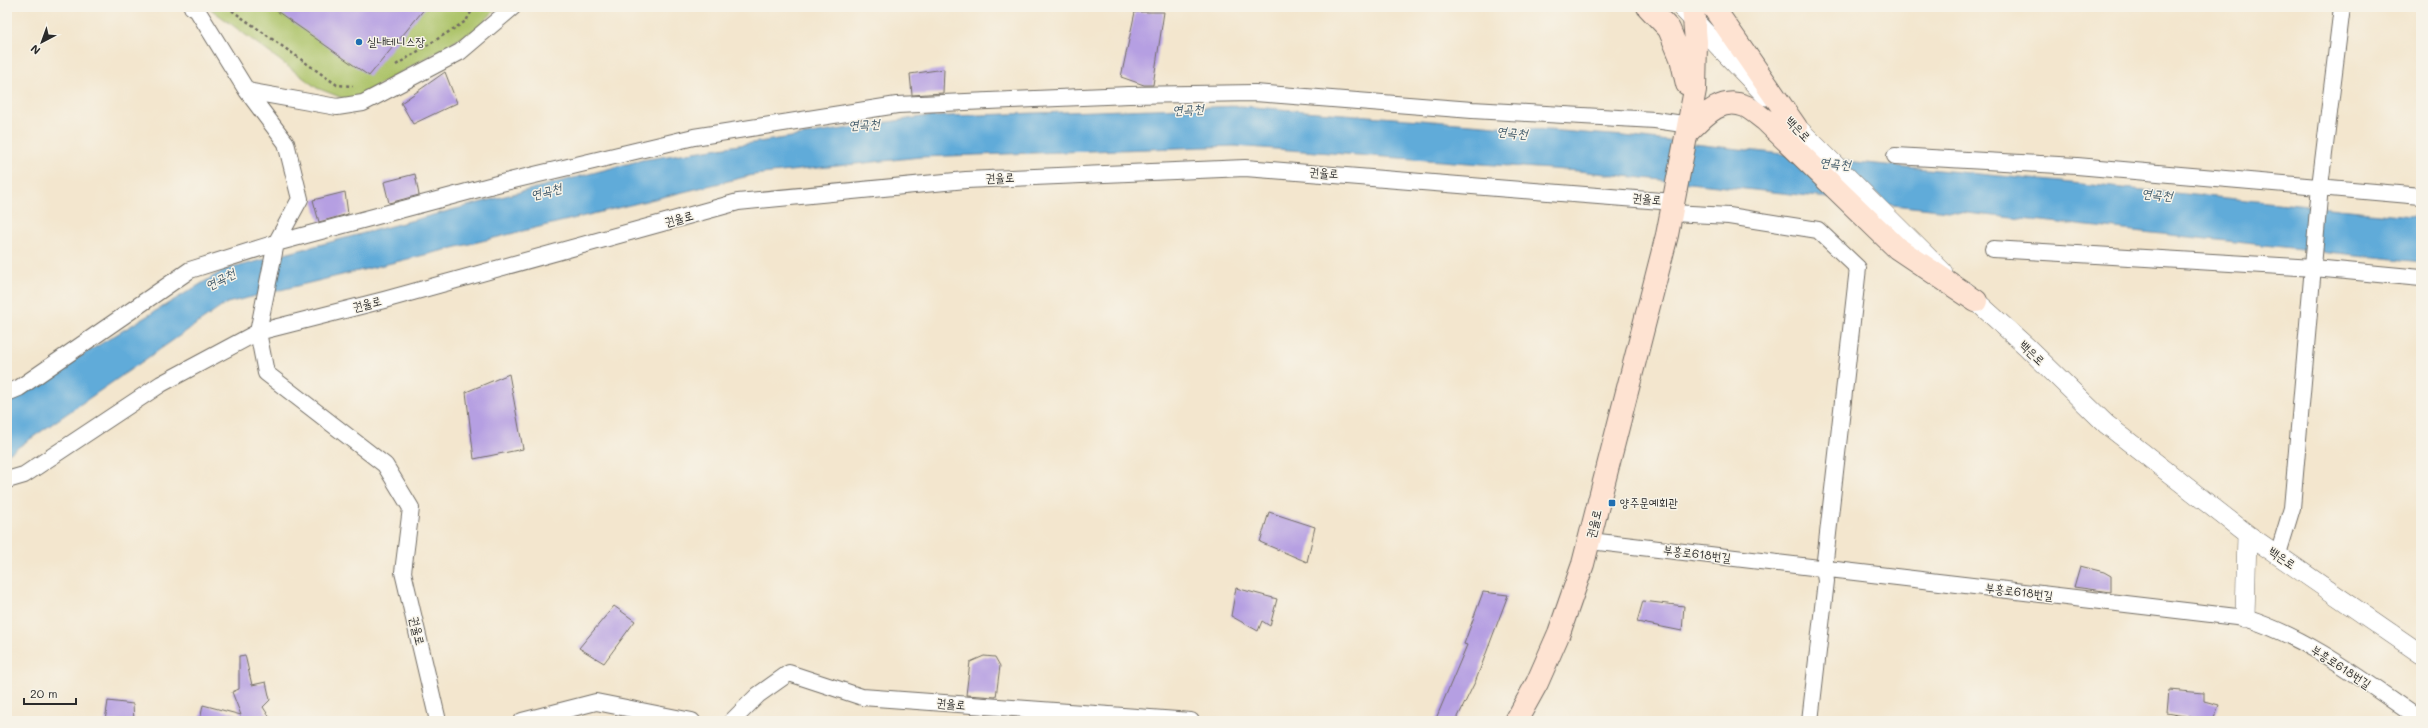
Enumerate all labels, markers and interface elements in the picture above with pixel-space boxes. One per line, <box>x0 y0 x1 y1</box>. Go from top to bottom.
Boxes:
north arrow <box>22 22 62 62</box>
place label: 실내테니스장 <box>367 33 425 49</box>
marker: 실내테니스장 <box>354 37 364 47</box>
text: N <box>27 42 43 58</box>
water label: 연곡천 <box>1172 99 1206 118</box>
street label: 백은로 <box>1783 112 1815 144</box>
water label: 연곡천 <box>848 114 882 133</box>
water label: 연곡천 <box>1496 122 1530 141</box>
water label: 연곡천 <box>1819 153 1853 172</box>
street label: 권율로 <box>1309 163 1339 181</box>
street label: 권율로 <box>985 168 1015 186</box>
water label: 연곡천 <box>529 178 565 203</box>
water label: 연곡천 <box>2141 184 2175 203</box>
street label: 권율로 <box>1632 189 1662 207</box>
street label: 권율로 <box>663 207 695 230</box>
water label: 연곡천 <box>202 263 239 293</box>
street label: 권율로 <box>351 292 383 314</box>
street label: 백은로 <box>2017 336 2049 368</box>
place label: 양주문예회관 <box>1620 494 1678 510</box>
marker: 양주문예회관 <box>1607 498 1617 508</box>
street label: 권율로 <box>1582 508 1604 540</box>
street label: 부흥로618번길 <box>1662 541 1732 565</box>
street label: 백은로 <box>2266 542 2299 572</box>
street label: 부흥로618번길 <box>1984 579 2054 603</box>
street label: 권율로 <box>407 615 429 647</box>
street label: 부흥로618번길 <box>2309 641 2375 692</box>
scale bar <box>24 680 76 706</box>
text: 20 m <box>30 685 58 701</box>
street label: 권율로 <box>936 694 966 712</box>

